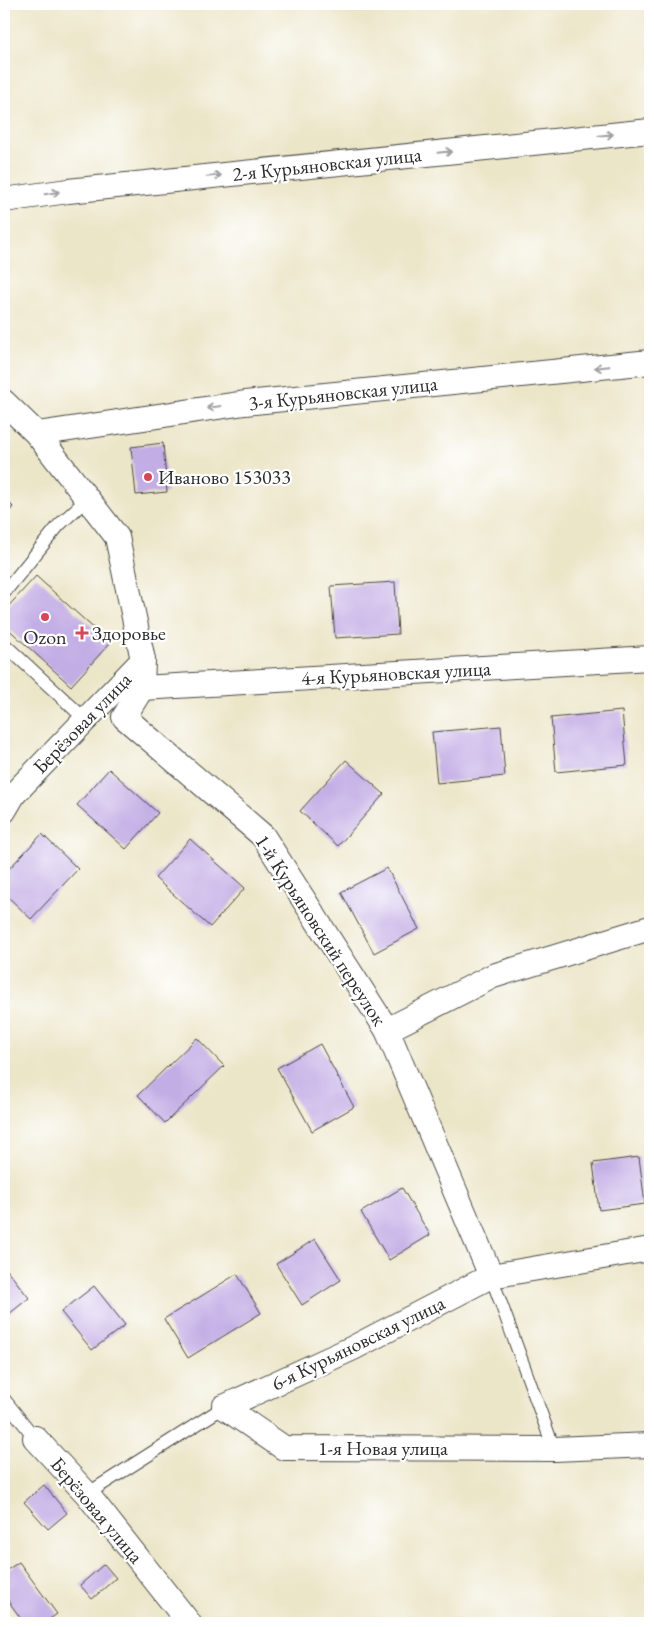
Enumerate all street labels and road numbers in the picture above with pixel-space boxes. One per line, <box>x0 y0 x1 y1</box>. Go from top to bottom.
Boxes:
street label: 2-я Курьяновская улица <box>231 141 423 187</box>
street label: 3-я Курьяновская улица <box>247 370 439 416</box>
street label: 4-я Курьяновская улица <box>300 655 492 691</box>
street label: Берёзовая улица <box>27 667 137 779</box>
street label: 1-й Курьяновский переулок <box>249 829 393 1031</box>
street label: 6-я Курьяновская улица <box>267 1290 449 1396</box>
street label: 1-я Новая улица <box>318 1435 448 1461</box>
street label: Берёзовая улица <box>45 1451 149 1569</box>

